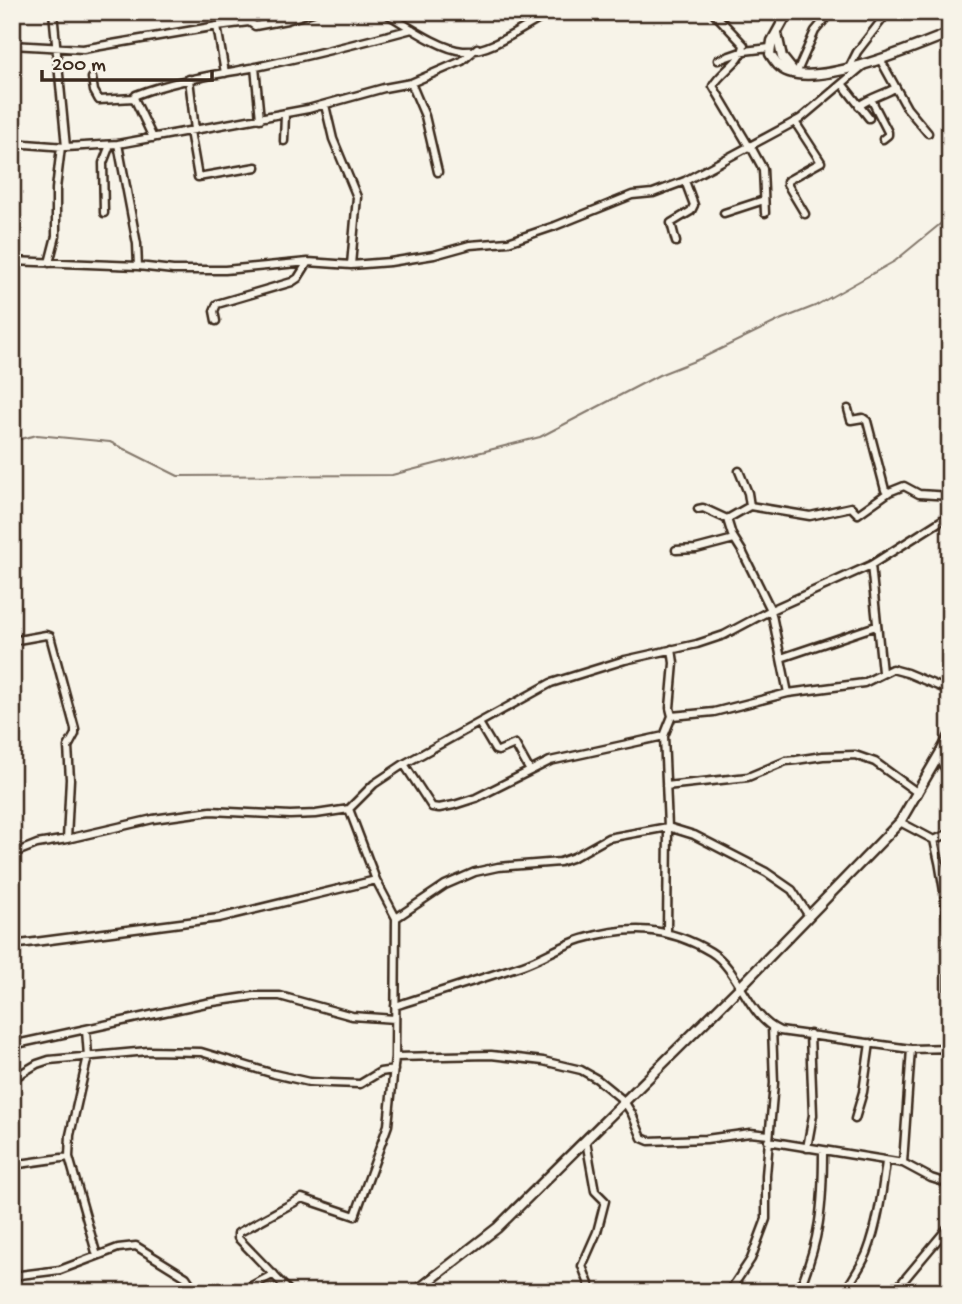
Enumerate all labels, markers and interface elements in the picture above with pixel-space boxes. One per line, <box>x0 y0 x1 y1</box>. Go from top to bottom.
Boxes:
scale bar <box>42 38 212 82</box>
text: 200 m <box>52 54 106 79</box>

